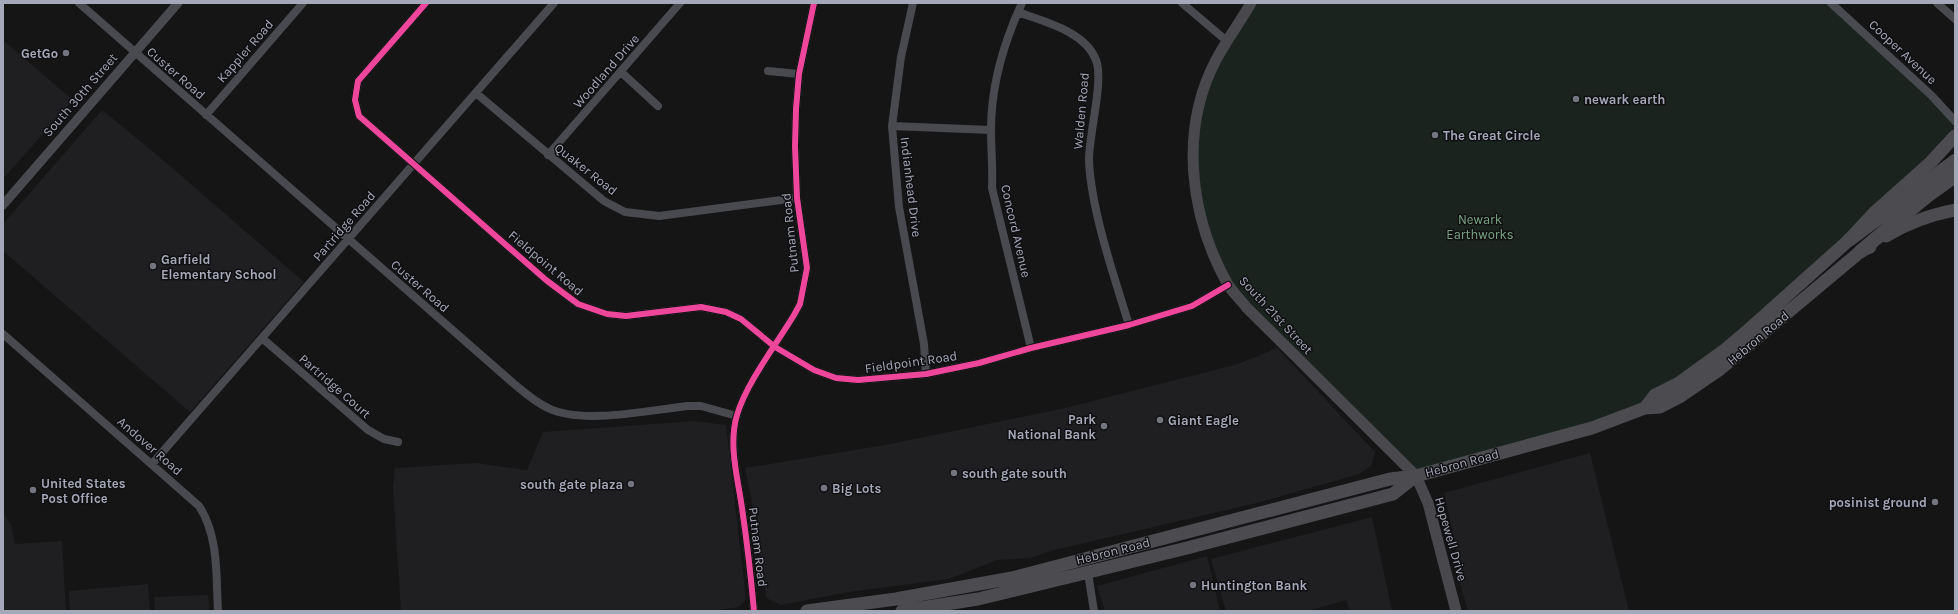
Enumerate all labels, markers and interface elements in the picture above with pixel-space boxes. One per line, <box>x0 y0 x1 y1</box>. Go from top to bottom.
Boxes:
street label: Kappler Road <box>214 17 276 85</box>
street label: Cooper Avenue <box>1866 17 1940 87</box>
street label: Woodland Drive <box>570 31 642 111</box>
street label: Custer Road <box>144 44 208 102</box>
place label: GetGo <box>21 46 58 61</box>
marker: GetGo <box>61 48 71 58</box>
street label: South 30th Street <box>40 50 120 140</box>
street label: Walden Road <box>1070 72 1092 150</box>
place label: newark earth <box>1584 92 1665 107</box>
marker: newark earth <box>1571 94 1581 104</box>
place label: The Great Circle <box>1443 128 1540 143</box>
marker: The Great Circle <box>1430 130 1440 140</box>
street label: Indianhead Drive <box>897 136 925 238</box>
street label: Quaker Road <box>552 140 620 198</box>
street label: Concord Avenue <box>998 183 1034 279</box>
street label: Partridge Road <box>310 188 378 264</box>
street label: Putnam Road <box>778 192 802 274</box>
park label: Newark Earthworks <box>1446 212 1514 242</box>
street label: Fieldpoint Road <box>506 227 586 299</box>
place label: Garfield Elementary School <box>161 252 276 282</box>
street label: Custer Road <box>388 257 452 315</box>
marker: Garfield Elementary School <box>148 261 158 271</box>
street label: South 21st Street <box>1236 273 1316 357</box>
street label: Hebron Road <box>1724 308 1792 368</box>
street label: Fieldpoint Road <box>864 348 958 376</box>
street label: Partridge Court <box>296 351 374 421</box>
place label: Park National Bank <box>1008 412 1096 442</box>
place label: Giant Eagle <box>1168 413 1239 428</box>
street label: Andover Road <box>114 414 186 478</box>
marker: Giant Eagle <box>1155 415 1165 425</box>
marker: Park National Bank <box>1099 421 1109 431</box>
street label: Hebron Road <box>1423 446 1501 480</box>
place label: south gate south <box>962 466 1067 481</box>
marker: south gate south <box>949 468 959 478</box>
place label: United States Post Office <box>41 476 126 506</box>
place label: south gate plaza <box>520 477 623 492</box>
marker: south gate plaza <box>626 479 636 489</box>
place label: Big Lots <box>832 481 881 496</box>
marker: Big Lots <box>819 483 829 493</box>
marker: United States Post Office <box>28 485 38 495</box>
street label: Hopewell Drive <box>1432 495 1470 583</box>
place label: posinist ground <box>1829 495 1927 510</box>
marker: posinist ground <box>1930 497 1940 507</box>
street label: Putnam Road <box>746 506 770 588</box>
street label: Hebron Road <box>1074 535 1152 567</box>
place label: Huntington Bank <box>1201 578 1307 593</box>
marker: Huntington Bank <box>1188 580 1198 590</box>

